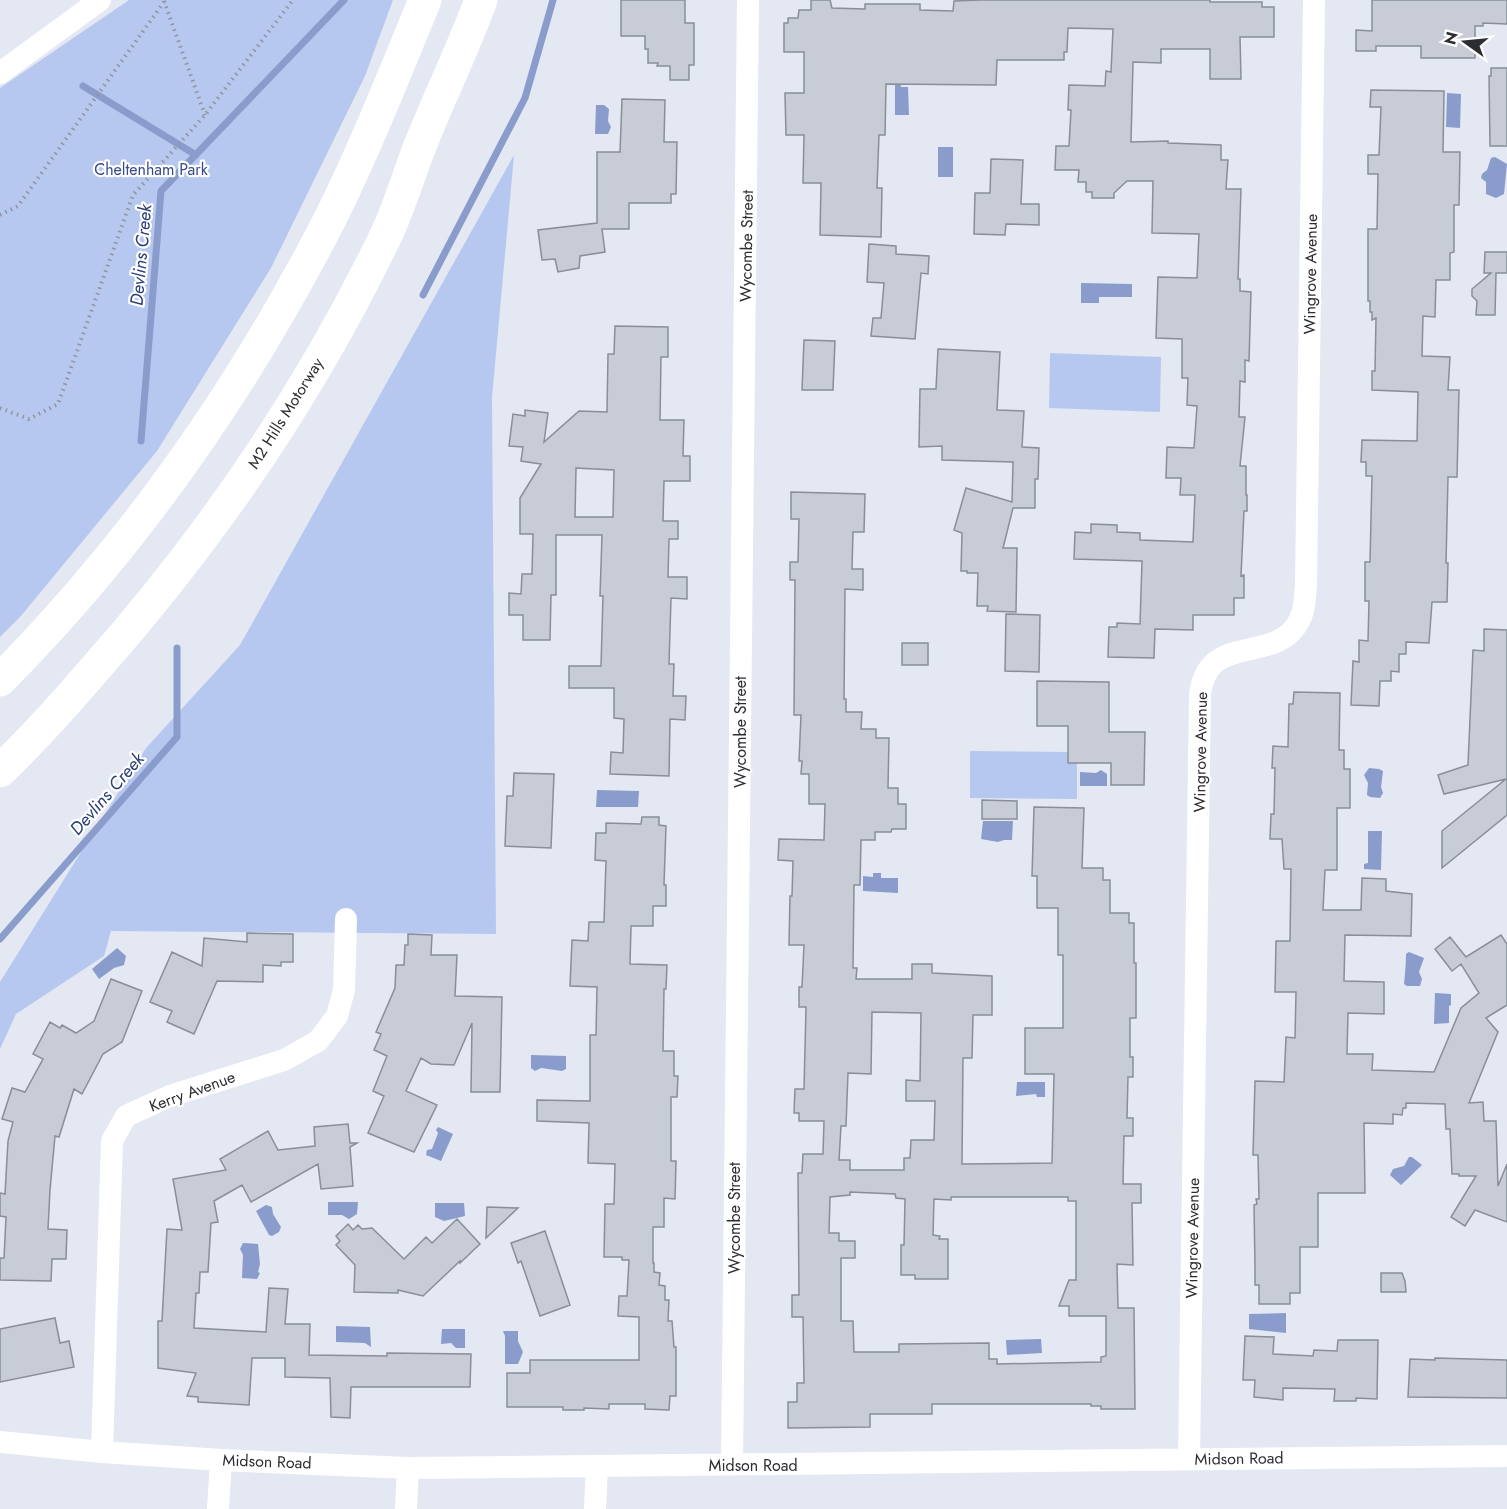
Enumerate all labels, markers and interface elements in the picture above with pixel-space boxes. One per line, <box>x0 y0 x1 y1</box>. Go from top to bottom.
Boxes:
north arrow <box>1435 12 1495 72</box>
text: N <box>1438 29 1464 47</box>
park label: Cheltenham Park <box>94 158 209 181</box>
street label: Wycombe Street <box>734 190 759 302</box>
water label: Devlins Creek <box>124 202 159 307</box>
street label: Wingrove Avenue <box>1298 213 1323 335</box>
street label: M2 Hills Motorway <box>242 353 329 473</box>
street label: Wycombe Street <box>729 676 752 788</box>
street label: Wingrove Avenue <box>1188 691 1213 813</box>
water label: Devlins Creek <box>64 746 151 841</box>
street label: Kerry Avenue <box>146 1065 238 1118</box>
street label: Wycombe Street <box>723 1162 746 1274</box>
street label: Wingrove Avenue <box>1180 1177 1205 1299</box>
street label: Midson Road <box>1194 1446 1284 1471</box>
street label: Midson Road <box>222 1448 312 1475</box>
street label: Midson Road <box>708 1454 798 1477</box>

